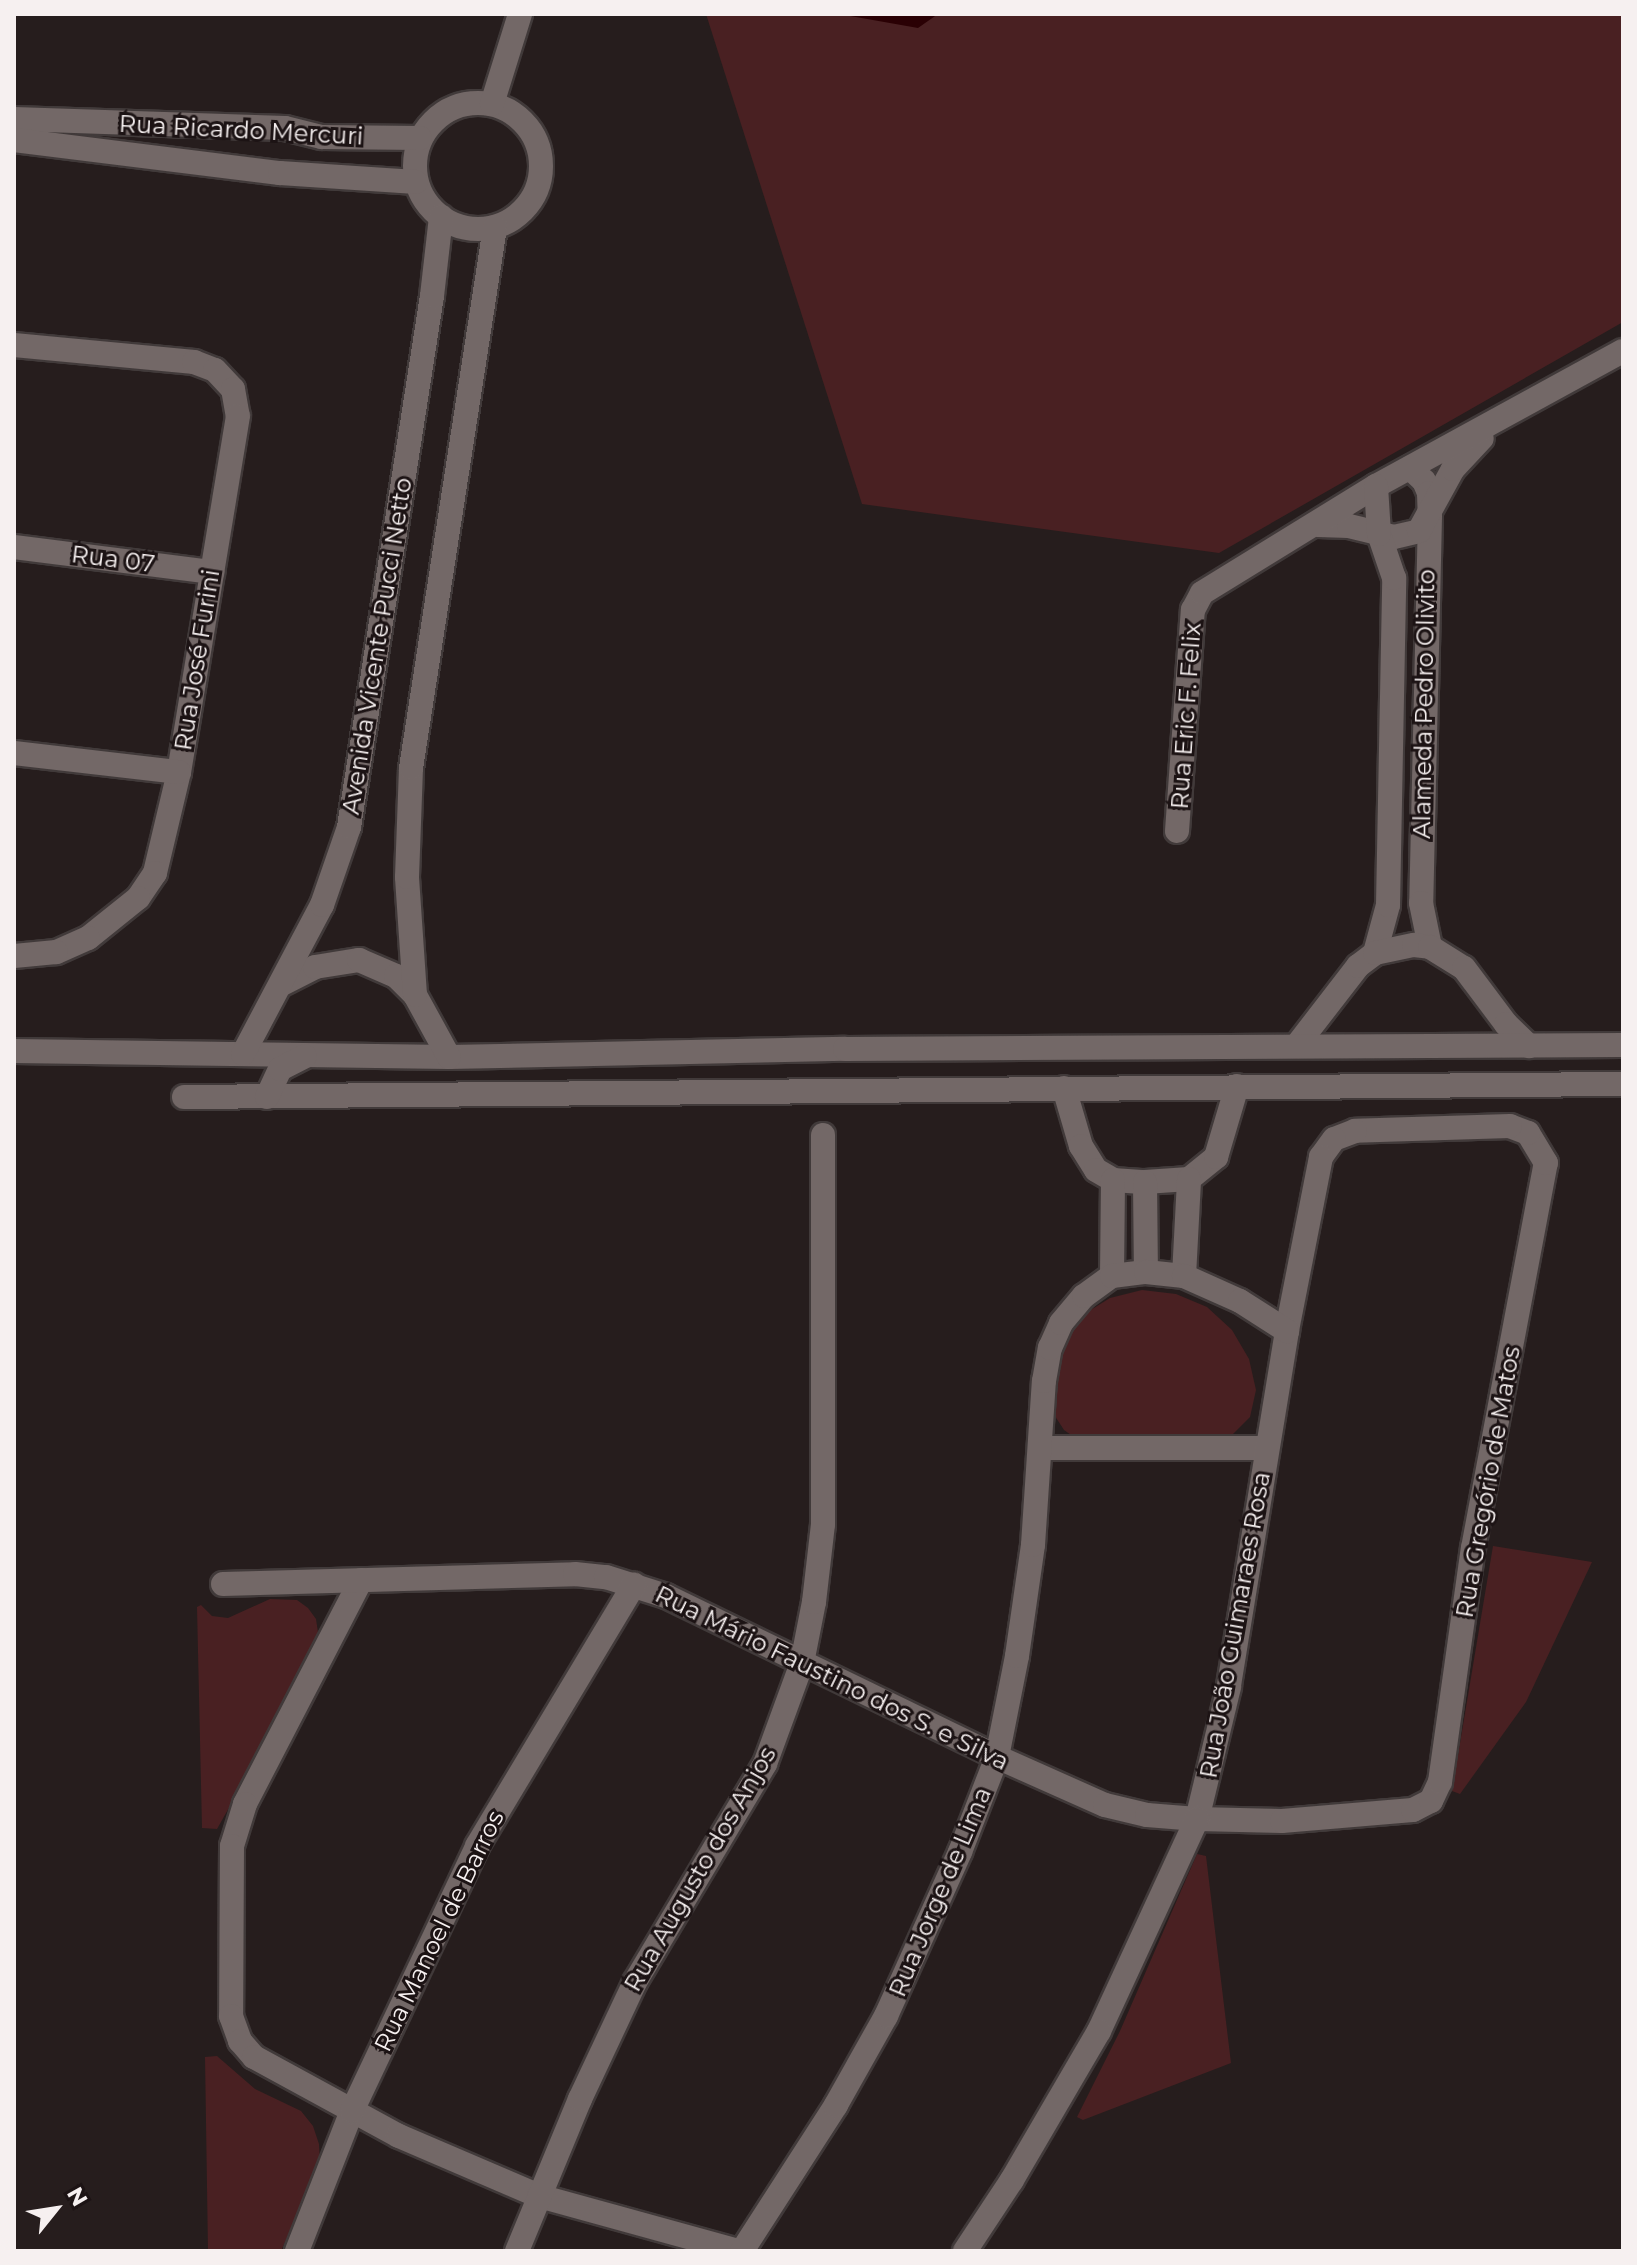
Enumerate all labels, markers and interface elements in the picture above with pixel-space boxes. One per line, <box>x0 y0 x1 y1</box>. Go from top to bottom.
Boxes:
street label: Rua Ricardo Mercuri <box>118 109 364 151</box>
street label: Avenida Vicente Pucci Netto <box>336 476 418 816</box>
street label: Rua 07 <box>70 540 156 578</box>
street label: Rua José Furini <box>168 567 226 753</box>
street label: Alameda Pedro Olivito <box>1407 569 1441 839</box>
street label: Rua Eric F. Felix <box>1165 622 1207 810</box>
street label: Rua Gregório de Matos <box>1450 1344 1526 1620</box>
street label: Rua João Guimaraes Rosa <box>1194 1469 1276 1781</box>
street label: Rua Mário Faustino dos S. e Silva <box>651 1580 1013 1776</box>
street label: Rua Augusto dos Anjos <box>618 1741 782 1997</box>
street label: Rua Jorge de Lima <box>883 1783 997 2001</box>
street label: Rua Manoel de Barros <box>368 1806 510 2056</box>
north arrow <box>16 2169 96 2249</box>
text: N <box>61 2182 93 2211</box>

